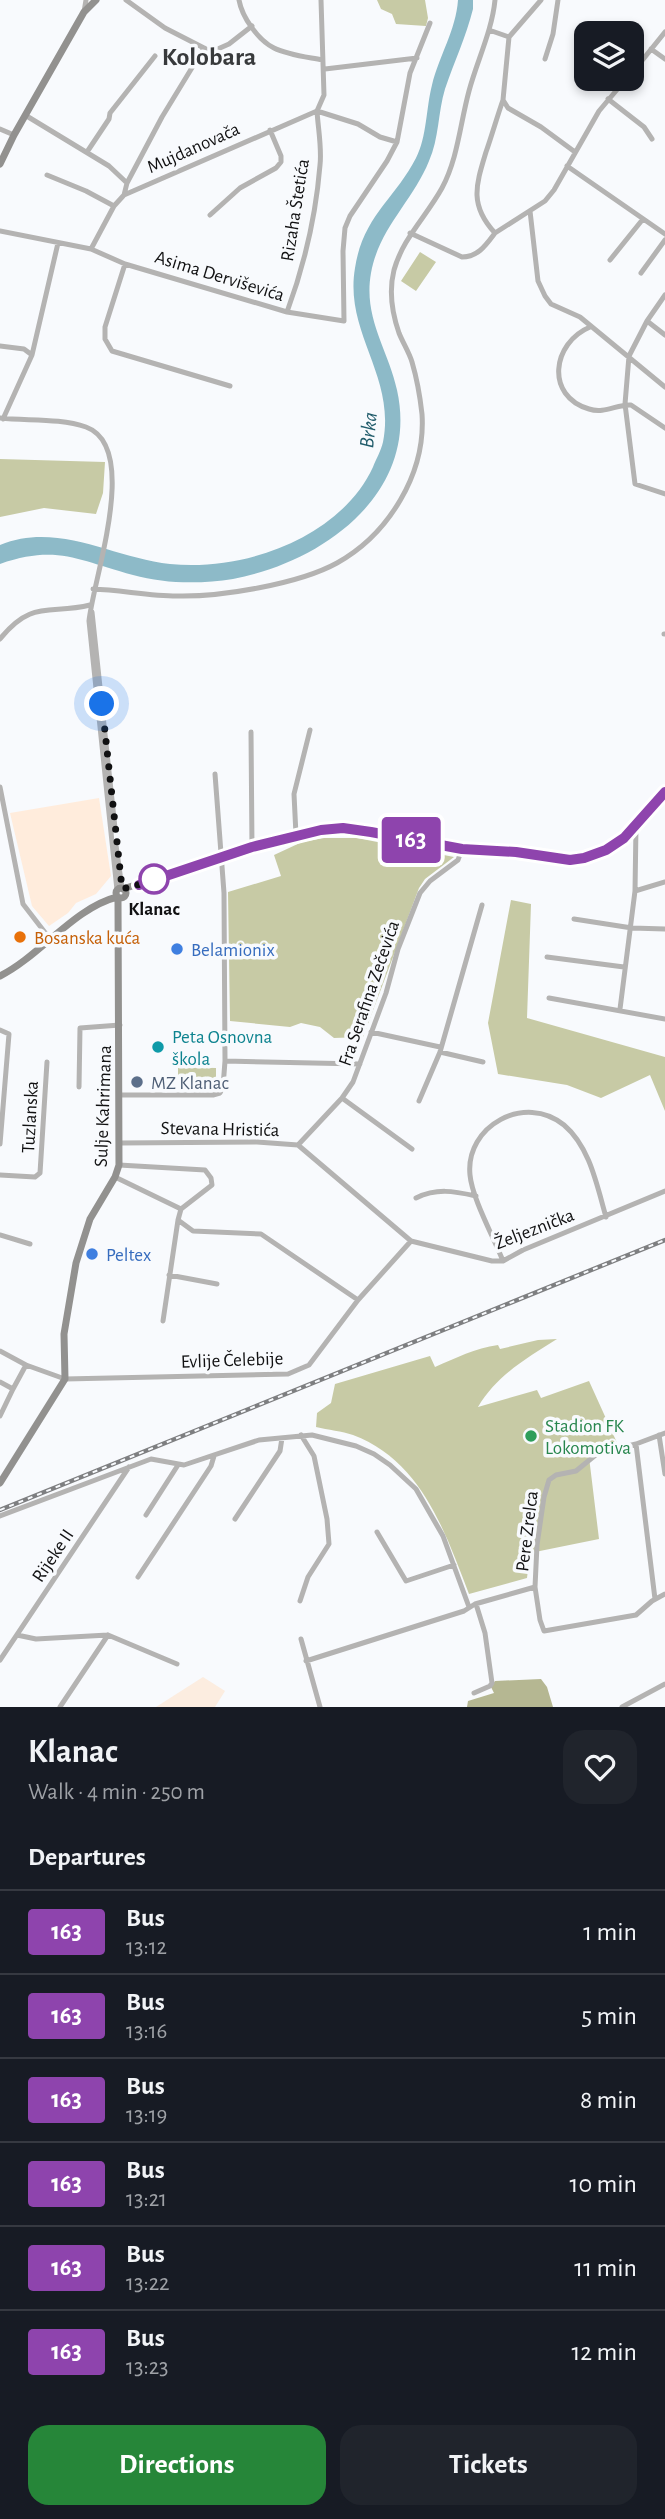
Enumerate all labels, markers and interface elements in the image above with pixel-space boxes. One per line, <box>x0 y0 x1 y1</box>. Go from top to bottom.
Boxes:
map controls <box>574 21 644 91</box>
button: layers <box>574 21 644 91</box>
district label: Kolobara <box>162 44 256 70</box>
street label: Mujdanovača <box>145 119 243 177</box>
street label: Rizaha Štetića <box>276 157 313 263</box>
street label: Asima Derviševića <box>153 248 287 305</box>
water label: Brka <box>356 411 381 449</box>
your location <box>84 686 119 721</box>
line badge: 163 <box>371 817 451 863</box>
text: 163 <box>396 828 426 852</box>
marker: Klanac <box>139 864 169 894</box>
place label: Klanac <box>128 900 180 919</box>
street label: Fra Serafina Zečevića <box>336 918 403 1069</box>
marker: Bosanska kuća <box>12 929 28 945</box>
place label: Bosanska kuća <box>34 929 140 948</box>
marker: Belamionix <box>169 941 185 957</box>
place label: Belamionix <box>191 941 275 960</box>
place label: Peta Osnovna škola <box>172 1028 273 1069</box>
marker: Peta Osnovna škola <box>150 1039 166 1055</box>
street label: Sulje Kahrimana <box>92 1045 115 1167</box>
marker: MZ Klanac <box>129 1074 145 1090</box>
place label: MZ Klanac <box>151 1074 229 1093</box>
street label: Tuzlanska <box>19 1080 42 1154</box>
street label: Stevana Hristića <box>160 1119 280 1140</box>
street label: Željeznička <box>491 1204 577 1253</box>
marker: Peltex <box>84 1246 100 1262</box>
place label: Peltex <box>106 1246 151 1265</box>
street label: Evlije Čelebije <box>180 1347 284 1372</box>
place label: Stadion FK Lokomotiva <box>545 1417 631 1458</box>
marker: Stadion FK Lokomotiva <box>523 1428 539 1444</box>
street label: Pere Zrelca <box>513 1489 542 1573</box>
street label: Rijeke II <box>29 1526 78 1586</box>
button: heart <box>563 1730 637 1804</box>
text: Klanac <box>28 1736 118 1769</box>
text: Walk · 4 min · 250 m <box>28 1781 205 1804</box>
text: Departures <box>28 1844 146 1870</box>
text: Bus <box>126 1905 165 1931</box>
text: 1 min <box>583 1919 637 1945</box>
text: 163 <box>51 1920 82 1944</box>
text: 13:12 <box>126 1936 167 1959</box>
text: Bus <box>126 1989 165 2015</box>
text: 5 min <box>581 2003 637 2029</box>
text: 163 <box>51 2004 82 2028</box>
text: 13:16 <box>126 2020 167 2043</box>
text: Bus <box>126 2073 165 2099</box>
text: 8 min <box>580 2087 637 2113</box>
text: 163 <box>51 2088 82 2112</box>
text: 13:19 <box>126 2104 167 2127</box>
text: Bus <box>126 2157 165 2183</box>
text: 10 min <box>570 2171 637 2197</box>
text: 163 <box>51 2172 82 2196</box>
text: 13:21 <box>126 2188 167 2211</box>
text: Bus <box>126 2241 165 2267</box>
text: 11 min <box>574 2255 637 2281</box>
text: 163 <box>51 2256 82 2280</box>
text: 13:22 <box>126 2272 170 2295</box>
text: Bus <box>126 2325 165 2351</box>
text: 12 min <box>571 2339 637 2365</box>
text: 163 <box>51 2340 82 2364</box>
text: 13:23 <box>126 2356 169 2379</box>
button: Directions <box>28 2425 326 2505</box>
button: Tickets <box>340 2425 637 2505</box>

